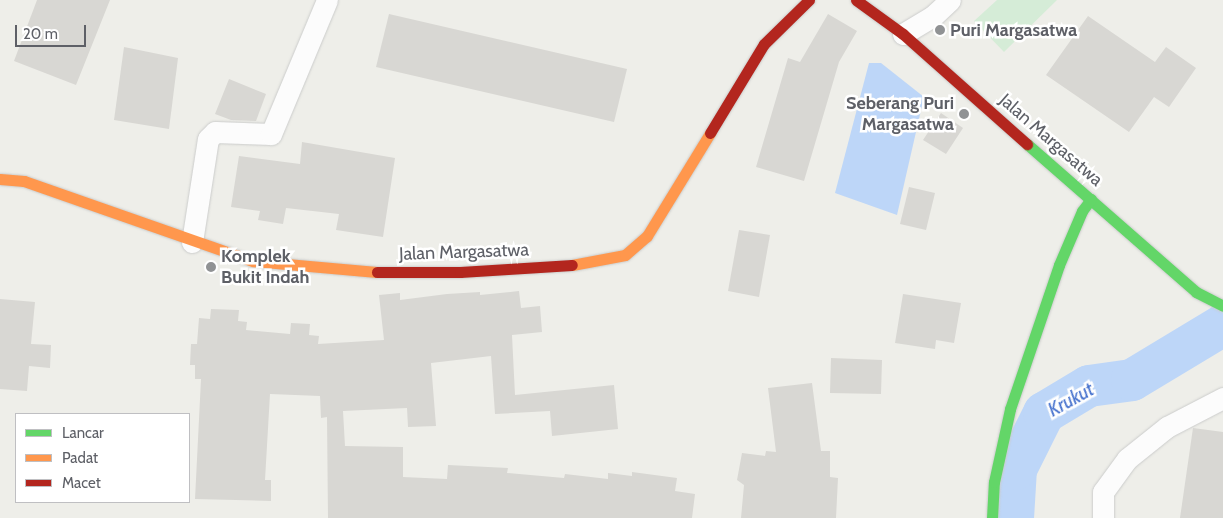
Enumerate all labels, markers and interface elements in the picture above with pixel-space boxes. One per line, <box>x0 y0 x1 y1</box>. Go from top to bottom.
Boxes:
scale bar <box>18 15 89 47</box>
place label: Puri Margasatwa <box>950 19 1077 41</box>
marker: Puri Margasatwa <box>934 24 946 36</box>
text: 20 m <box>23 25 58 43</box>
street label: Jalan Margasatwa <box>995 89 1107 191</box>
place label: Seberang Puri Margasatwa <box>846 93 954 136</box>
marker: Seberang Puri Margasatwa <box>958 108 970 120</box>
street label: Jalan Margasatwa <box>399 239 529 265</box>
place label: Komplek Bukit Indah <box>221 246 309 288</box>
marker: Komplek Bukit Indah <box>205 261 217 273</box>
water label: Krukut <box>1044 378 1098 422</box>
legend <box>15 413 190 503</box>
text: Lancar <box>62 424 104 442</box>
text: Padat <box>62 449 98 467</box>
text: Macet <box>62 474 101 492</box>

